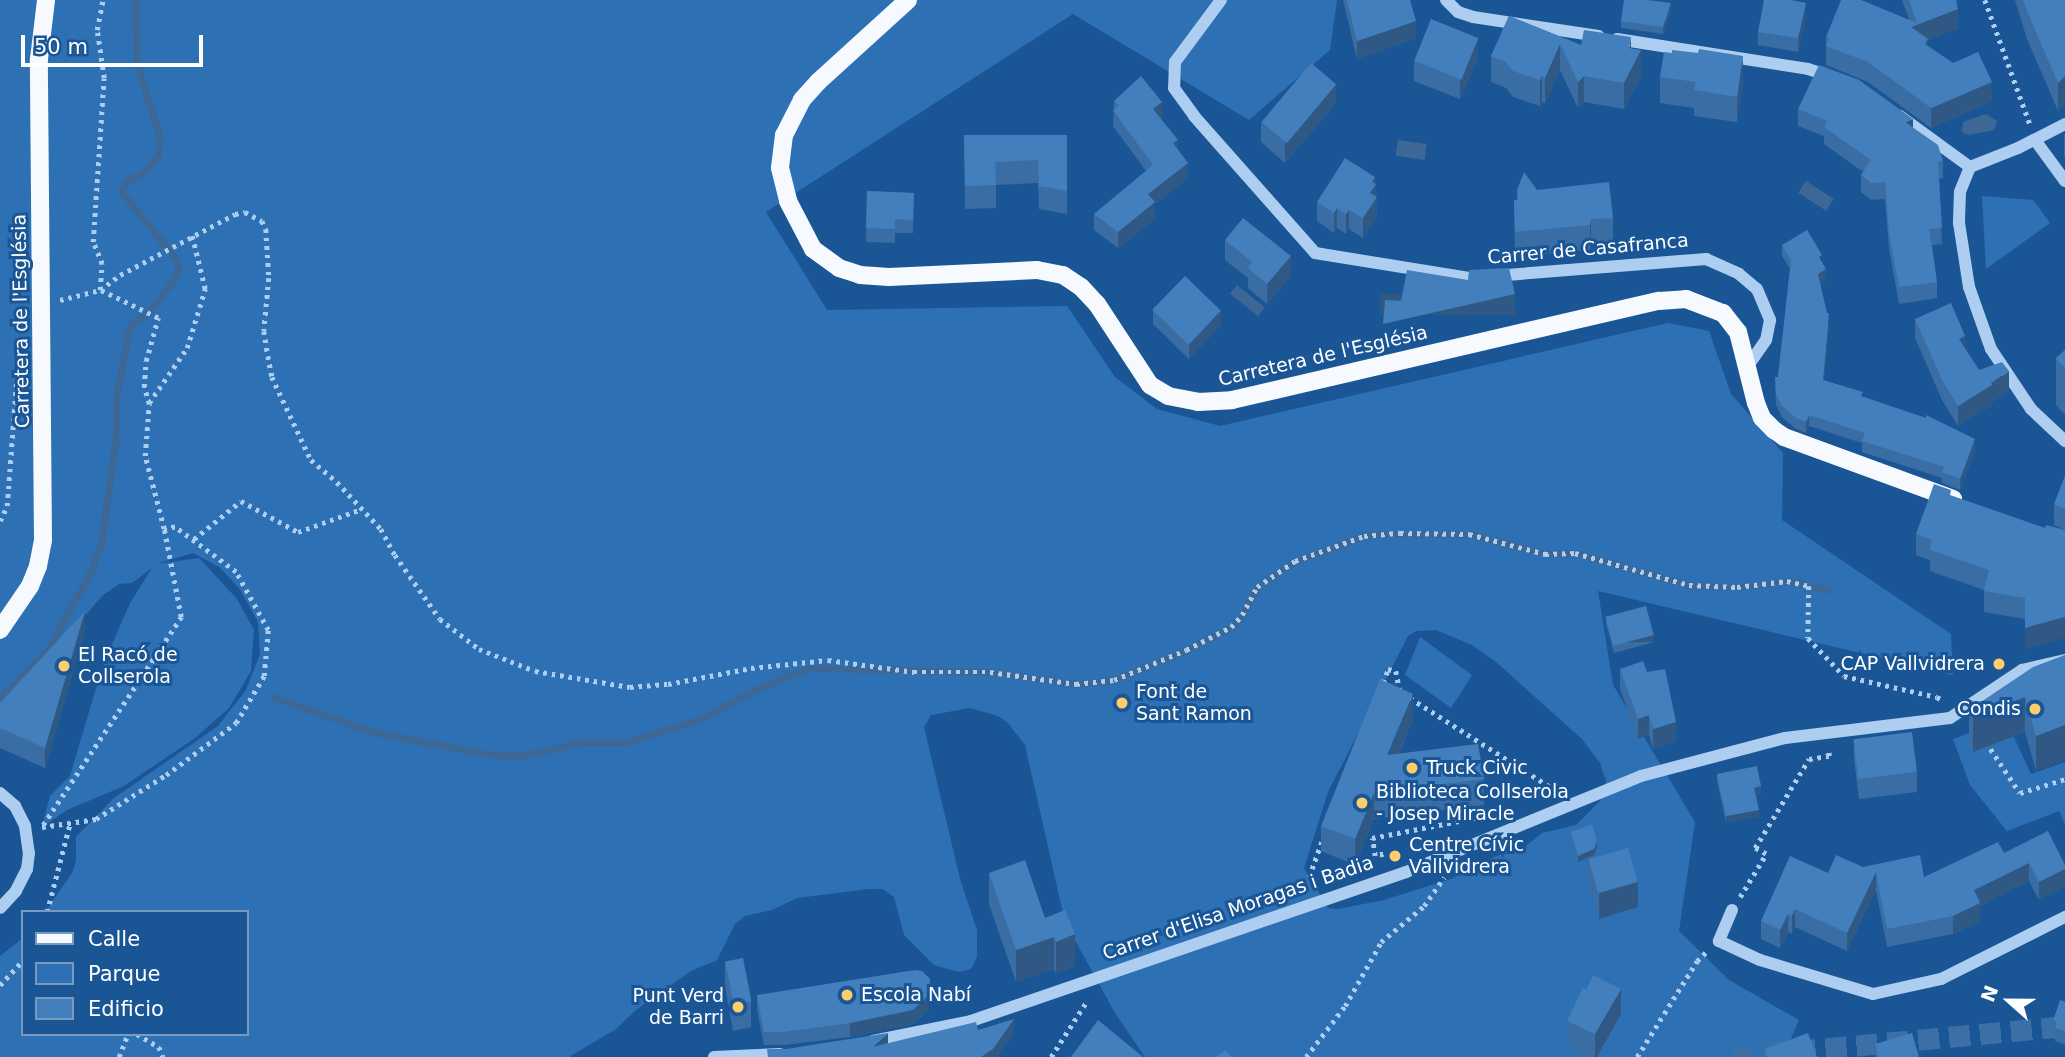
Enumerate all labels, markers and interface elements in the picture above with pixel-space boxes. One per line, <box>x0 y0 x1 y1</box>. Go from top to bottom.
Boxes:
scale bar <box>24 21 206 65</box>
text: 50 m <box>34 35 88 59</box>
street label: Carretera de l'Església <box>8 214 34 428</box>
street label: Carrer de Casafranca <box>1486 229 1690 269</box>
street label: Carretera de l'Església <box>1216 321 1430 391</box>
place label: El Racó de Collserola <box>78 644 178 688</box>
place label: CAP Vallvidrera <box>1840 653 1985 675</box>
marker: CAP Vallvidrera <box>1991 656 2007 672</box>
marker: El Racó de Collserola <box>56 658 72 674</box>
place label: Font de Sant Ramon <box>1136 681 1252 725</box>
marker: Font de Sant Ramon <box>1114 695 1130 711</box>
place label: Condis <box>1957 698 2021 720</box>
marker: Condis <box>2027 701 2043 717</box>
place label: Truck Civic <box>1426 757 1528 779</box>
marker: Truck Civic <box>1404 760 1420 776</box>
place label: Biblioteca Collserola - Josep Miracle <box>1376 781 1569 825</box>
marker: Biblioteca Collserola - Josep Miracle <box>1354 795 1370 811</box>
place label: Centre Cívic Vallvidrera <box>1409 834 1524 878</box>
marker: Centre Cívic Vallvidrera <box>1387 848 1403 864</box>
street label: Carrer d'Elisa Moragas i Badia <box>1100 851 1376 965</box>
legend <box>21 910 248 1036</box>
text: Calle <box>88 927 140 951</box>
text: Parque <box>88 962 160 986</box>
north arrow <box>1974 966 2044 1036</box>
text: N <box>1976 982 2003 1005</box>
place label: Escola Nabí <box>861 984 971 1006</box>
place label: Punt Verd de Barri <box>633 985 724 1029</box>
marker: Escola Nabí <box>839 987 855 1003</box>
text: Edificio <box>88 997 164 1021</box>
marker: Punt Verd de Barri <box>730 999 746 1015</box>

